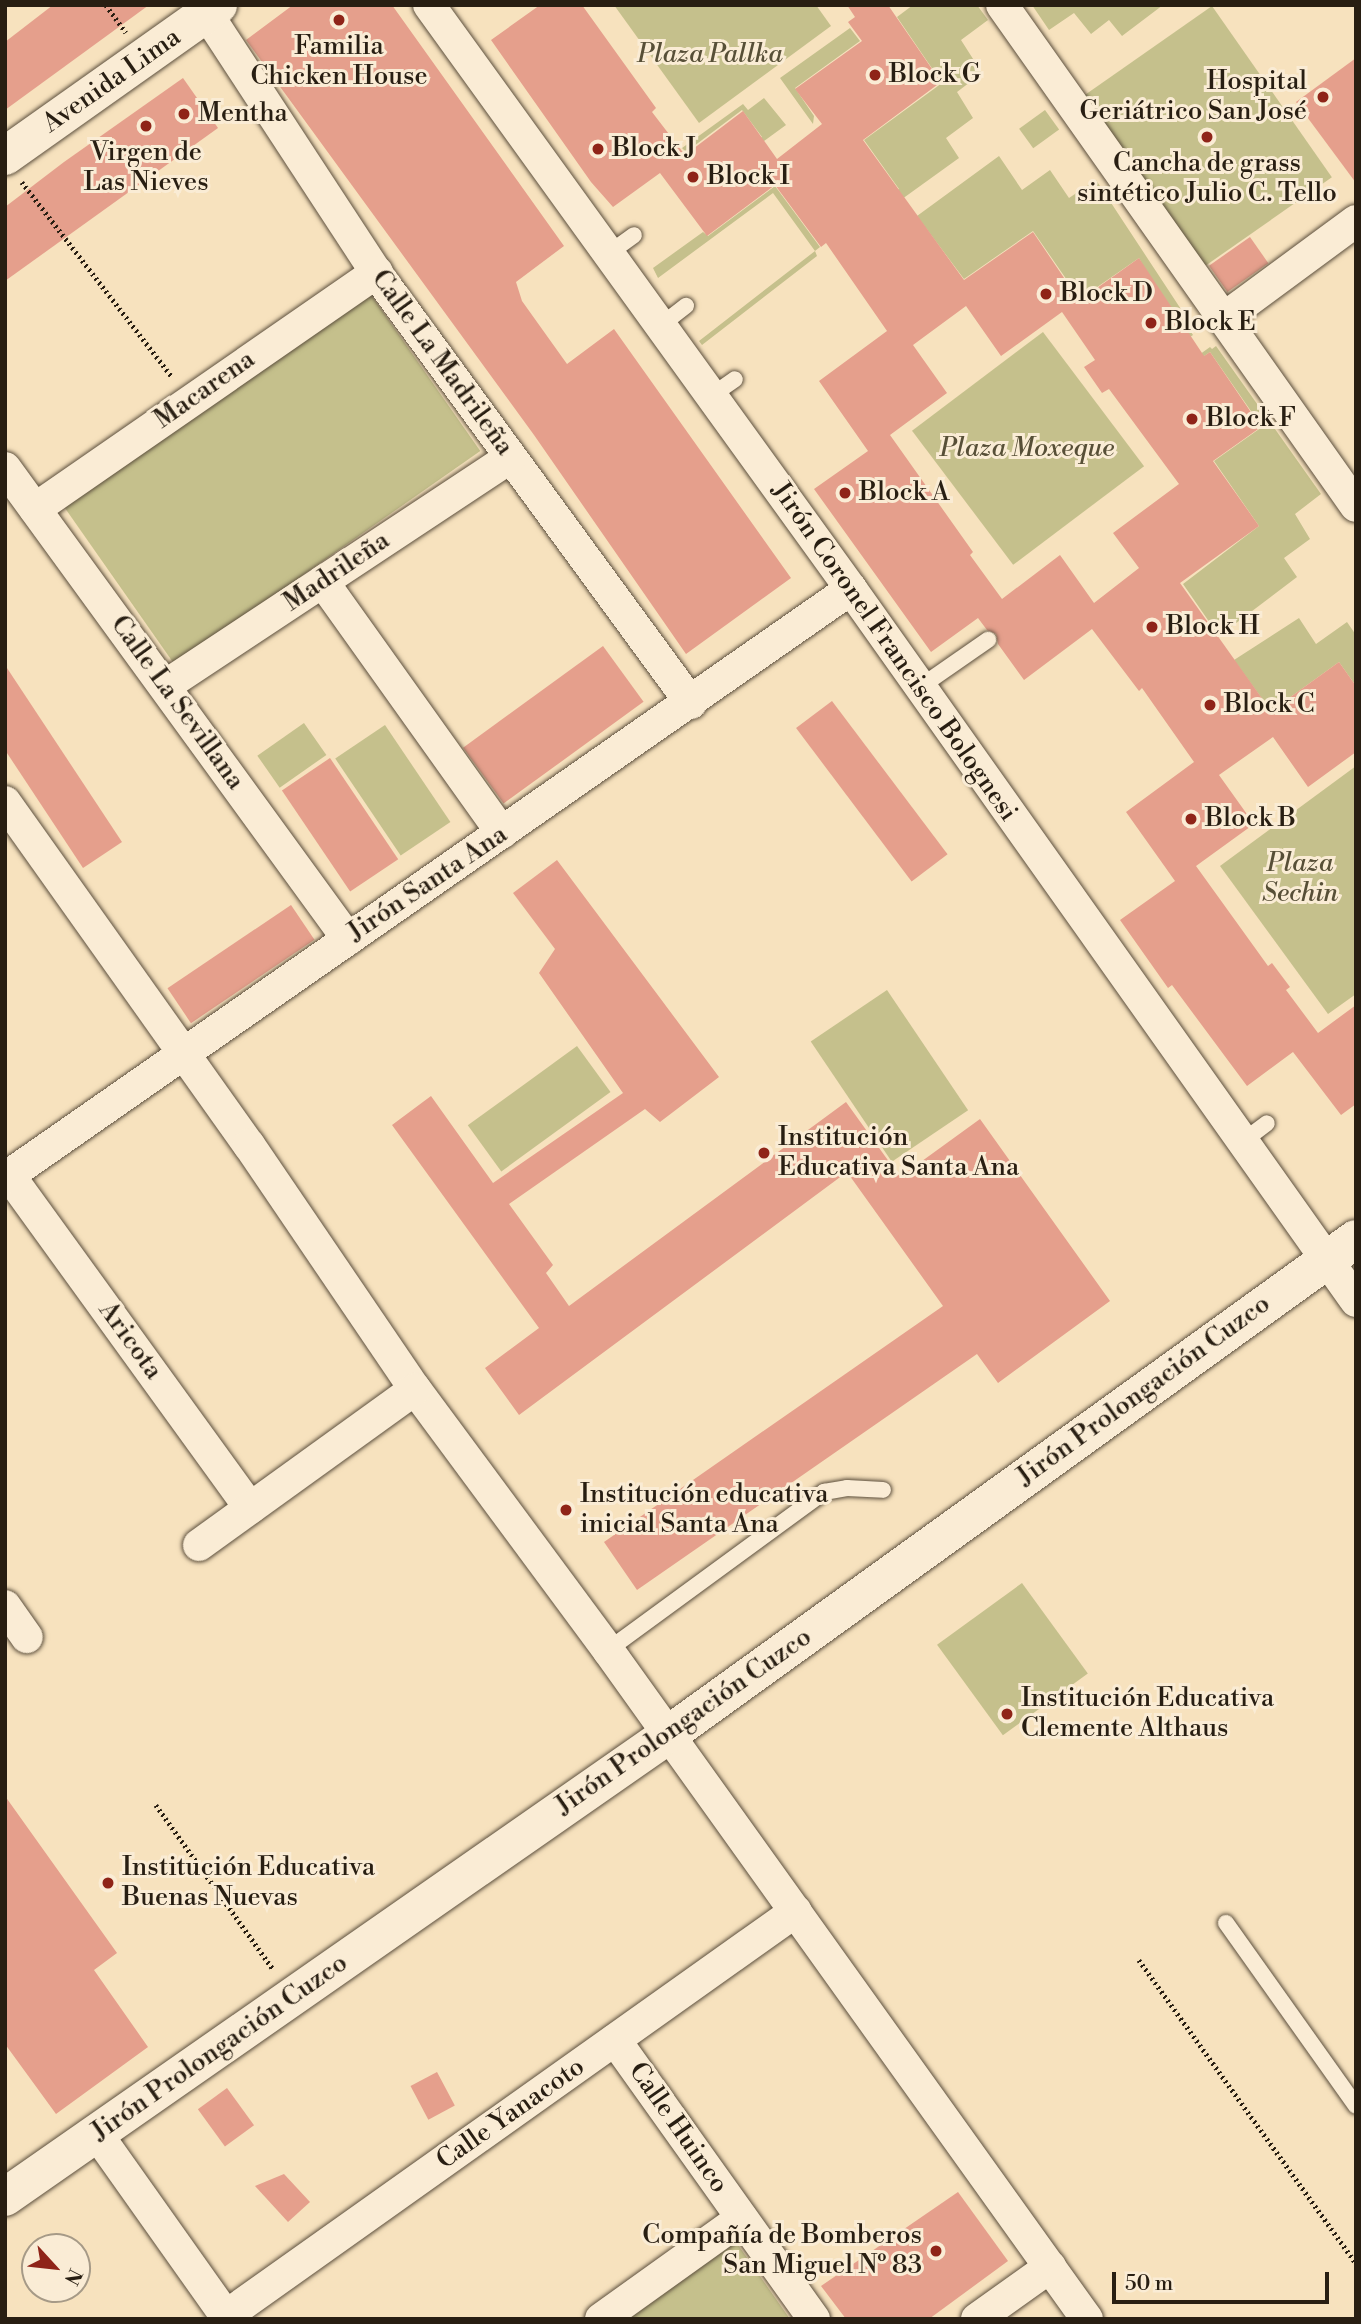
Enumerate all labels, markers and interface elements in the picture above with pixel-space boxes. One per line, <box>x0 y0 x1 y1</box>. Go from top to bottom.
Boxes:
marker: Familia Chicken House <box>331 12 347 28</box>
street label: Avenida Lima <box>37 22 187 140</box>
place label: Familia Chicken House <box>250 31 428 92</box>
park label: Plaza Pallka <box>637 39 783 71</box>
place label: Block G <box>889 59 981 91</box>
place label: Hospital Geriátrico San José <box>1079 66 1307 128</box>
marker: Block G <box>867 67 883 83</box>
marker: Hospital Geriátrico San José <box>1313 87 1333 107</box>
place label: Mentha <box>198 98 288 130</box>
marker: Mentha <box>176 106 192 122</box>
marker: Virgen de Las Nieves <box>138 118 154 134</box>
marker: Cancha de grass sintético Julio C. Tello <box>1199 129 1215 145</box>
place label: Block J <box>612 133 697 165</box>
place label: Virgen de Las Nieves <box>83 137 209 198</box>
marker: Block J <box>590 141 606 157</box>
place label: Cancha de grass sintético Julio C. Tello <box>1077 148 1337 210</box>
place label: Block I <box>707 161 789 193</box>
marker: Block I <box>685 169 701 185</box>
street label: Calle La Madrileña <box>364 264 520 462</box>
place label: Block D <box>1060 278 1153 310</box>
marker: Block D <box>1038 286 1054 302</box>
place label: Block E <box>1165 307 1256 339</box>
marker: Block E <box>1143 315 1159 331</box>
street label: Macarena <box>149 344 261 436</box>
place label: Block F <box>1206 403 1296 435</box>
marker: Block F <box>1184 411 1200 427</box>
park label: Plaza Moxeque <box>940 433 1114 465</box>
street label: Jirón Coronel Francisco Bolognesi <box>765 477 1023 827</box>
place label: Block A <box>859 477 949 509</box>
marker: Block A <box>837 485 853 501</box>
street label: Madrileña <box>278 525 396 619</box>
street label: Calle La Sevillana <box>103 610 251 796</box>
place label: Block H <box>1166 611 1259 643</box>
marker: Block H <box>1144 619 1160 635</box>
place label: Block C <box>1224 689 1315 721</box>
marker: Block C <box>1202 697 1218 713</box>
place label: Block B <box>1205 803 1296 835</box>
marker: Block B <box>1183 811 1199 827</box>
street label: Jirón Santa Ana <box>343 819 513 949</box>
park label: Plaza Sechin <box>1262 848 1338 910</box>
place label: Institución Educativa Santa Ana <box>778 1122 1019 1184</box>
marker: Institución Educativa Santa Ana <box>756 1145 772 1161</box>
street label: Jirón Prolongación Cuzco <box>1012 1289 1276 1493</box>
street label: Aricota <box>91 1296 169 1386</box>
place label: Institución educativa inicial Santa Ana <box>580 1479 828 1540</box>
marker: Institución educativa inicial Santa Ana <box>558 1502 574 1518</box>
street label: Jirón Prolongación Cuzco <box>550 1622 818 1822</box>
place label: Institución Educativa Clemente Althaus <box>1021 1683 1274 1744</box>
marker: Institución Educativa Clemente Althaus <box>999 1706 1015 1722</box>
place label: Institución Educativa Buenas Nuevas <box>122 1852 375 1913</box>
marker: Institución Educativa Buenas Nuevas <box>100 1875 116 1891</box>
street label: Jirón Prolongación Cuzco <box>86 1948 354 2148</box>
street label: Calle Yanacoto <box>431 2051 591 2177</box>
street label: Calle Huinco <box>622 2057 734 2199</box>
place label: Compañía de Bomberos San Miguel Nº 83 <box>642 2220 922 2282</box>
north arrow <box>21 2233 91 2303</box>
marker: Compañía de Bomberos San Miguel Nº 83 <box>928 2243 944 2259</box>
scale bar <box>1116 2258 1333 2302</box>
text: N <box>59 2264 87 2289</box>
text: 50 m <box>1125 2271 1173 2297</box>

